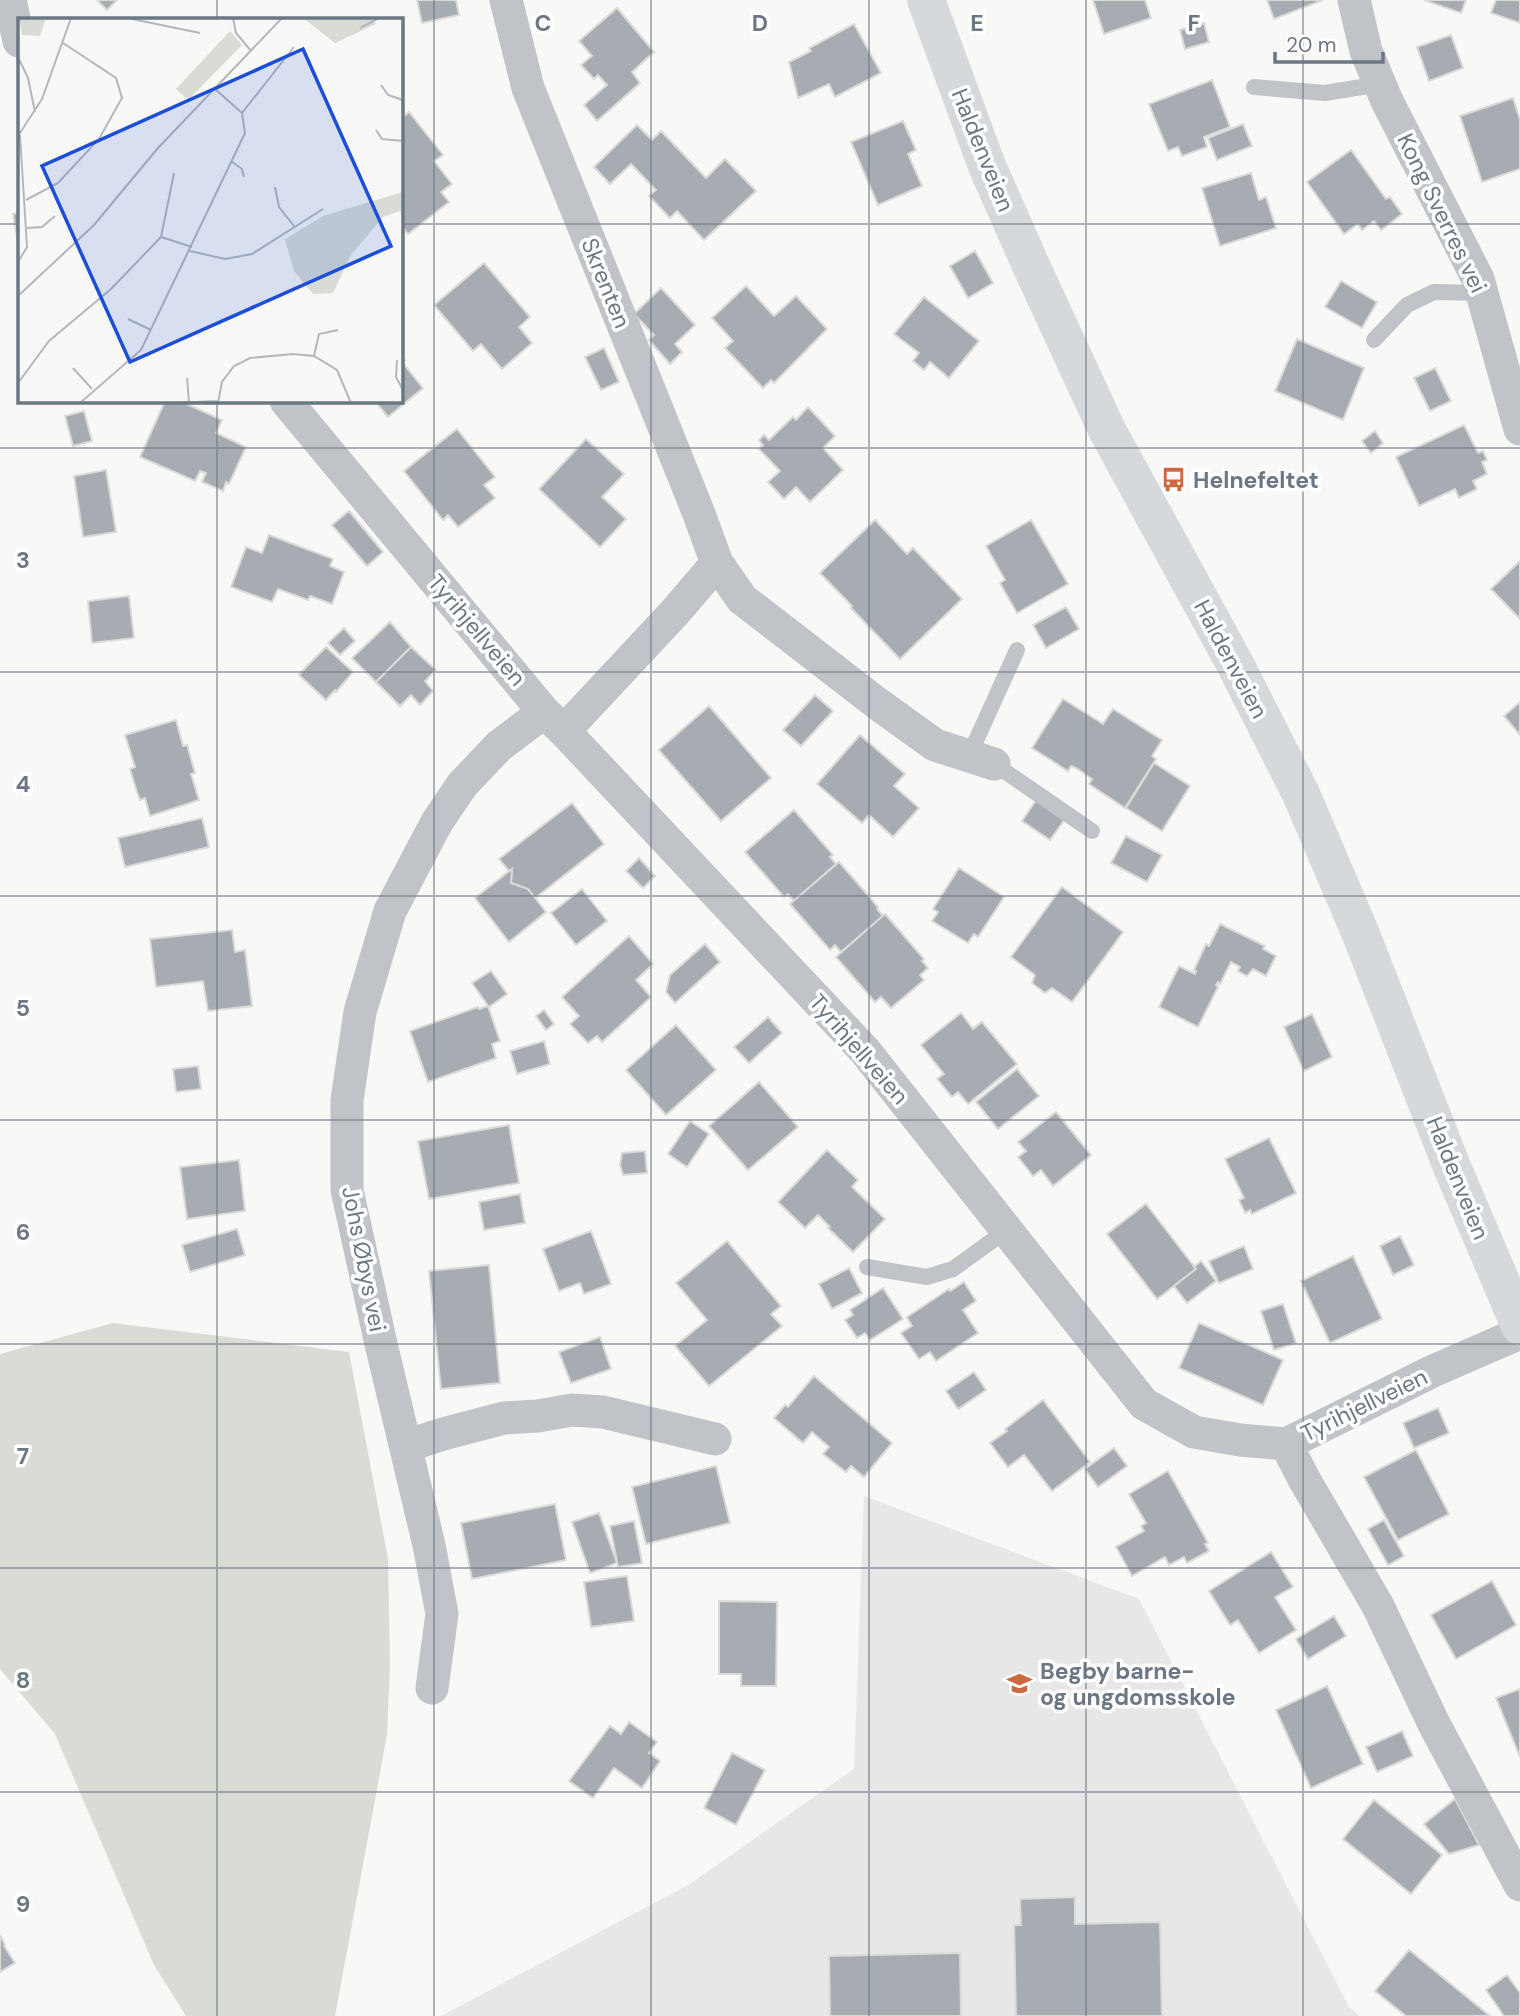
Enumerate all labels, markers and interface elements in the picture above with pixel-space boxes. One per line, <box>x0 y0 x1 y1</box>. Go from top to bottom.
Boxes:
text: C <box>535 8 551 38</box>
text: D <box>752 8 768 38</box>
text: E <box>970 8 984 38</box>
text: F <box>1188 8 1201 38</box>
inset map <box>18 18 402 402</box>
scale bar <box>1275 21 1384 65</box>
text: 20 m <box>1286 31 1337 59</box>
street label: Haldenveien <box>945 84 1021 216</box>
street label: Kong Sverres vei <box>1390 128 1494 298</box>
street label: Skrenten <box>574 234 638 332</box>
place label: Helnefeltet <box>1193 465 1319 495</box>
bus stop icon: Helnefeltet <box>1159 466 1187 494</box>
text: 3 <box>16 545 30 575</box>
street label: Tyrihjellveien <box>421 568 533 692</box>
street label: Haldenveien <box>1187 594 1275 724</box>
text: 4 <box>16 769 31 799</box>
street label: Tyrihjellveien <box>803 987 915 1111</box>
text: 5 <box>16 993 30 1023</box>
street label: Haldenveien <box>1420 1112 1496 1244</box>
street label: Johs Øbys vei <box>335 1184 393 1334</box>
text: 6 <box>16 1217 30 1247</box>
street label: Tyrihjellveien <box>1296 1361 1432 1449</box>
text: 7 <box>17 1441 29 1471</box>
place label: Begby barne- og ungdomsskole <box>1040 1656 1236 1712</box>
text: 8 <box>16 1665 30 1695</box>
school or university icon: Begby barne- og ungdomsskole <box>1006 1670 1034 1698</box>
text: 9 <box>16 1889 30 1919</box>

